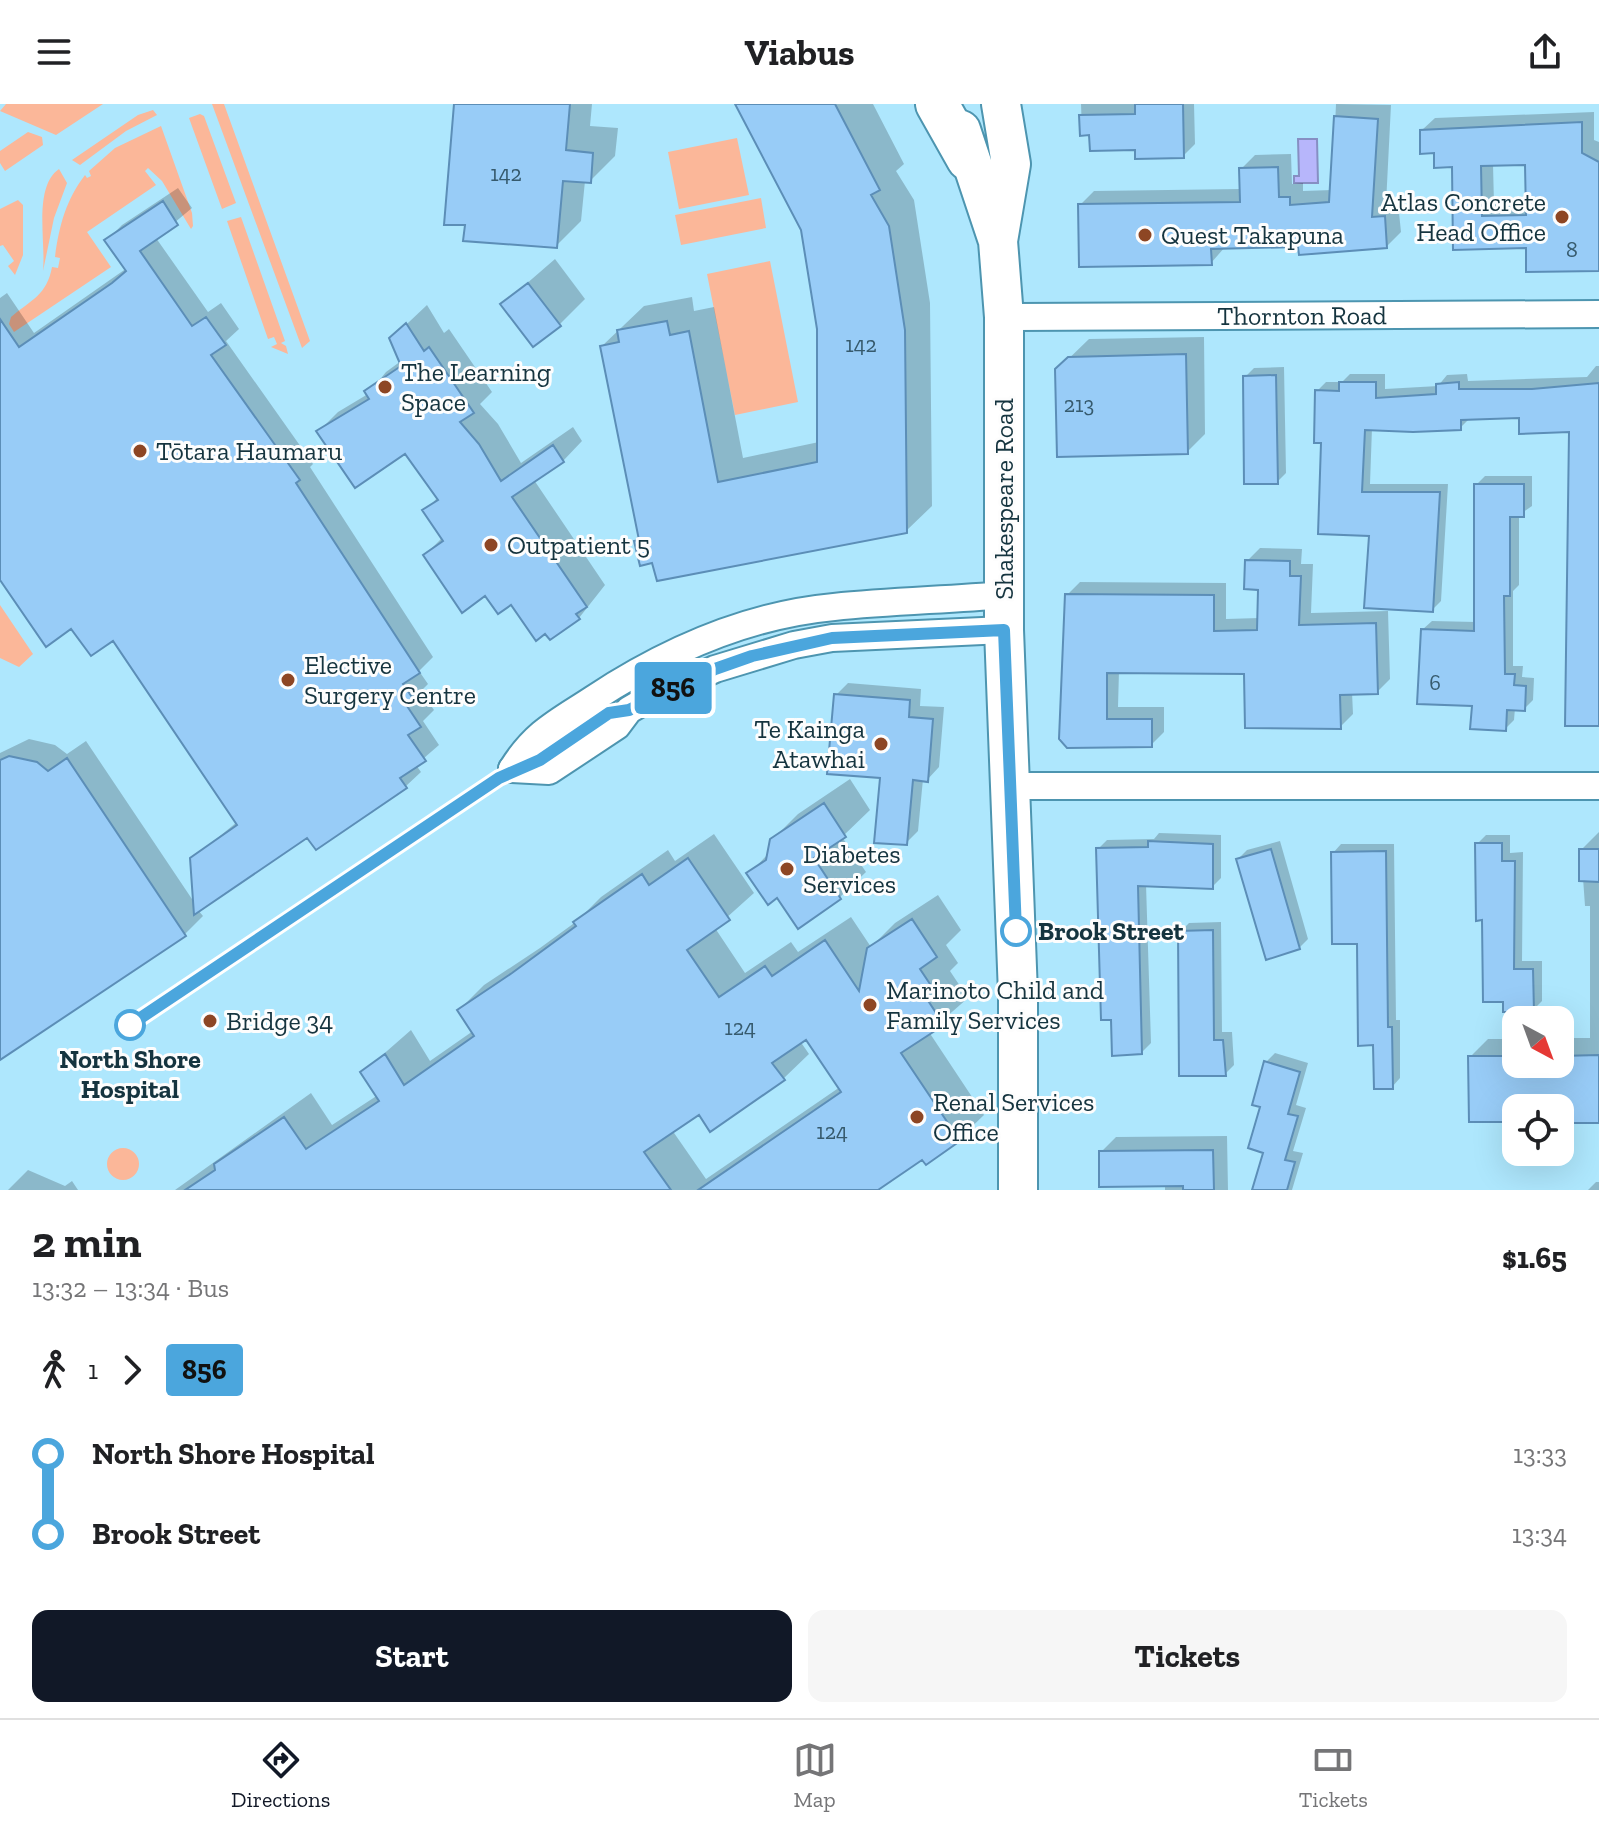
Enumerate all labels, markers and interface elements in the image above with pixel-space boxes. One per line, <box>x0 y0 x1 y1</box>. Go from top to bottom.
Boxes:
icon: menu <box>32 30 76 74</box>
icon: share <box>1523 30 1567 74</box>
text: Viabus <box>744 31 855 74</box>
house number: 142 <box>490 160 522 187</box>
place label: Atlas Concrete Head Office <box>1381 186 1546 248</box>
marker: Atlas Concrete Head Office <box>1553 208 1571 226</box>
place label: Quest Takapuna <box>1161 219 1344 251</box>
marker: Quest Takapuna <box>1136 226 1154 244</box>
house number: 8 <box>1566 236 1578 263</box>
street label: Thornton Road <box>1217 299 1387 332</box>
house number: 142 <box>845 331 877 358</box>
place label: The Learning Space <box>401 356 551 418</box>
marker: The Learning Space <box>376 378 394 396</box>
house number: 213 <box>1064 391 1094 418</box>
street label: Shakespeare Road <box>988 398 1020 600</box>
place label: Tōtara Haumaru <box>156 435 343 467</box>
marker: Tōtara Haumaru <box>131 442 149 460</box>
place label: Outpatient 5 <box>507 529 650 561</box>
marker: Outpatient 5 <box>482 536 500 554</box>
place label: Elective Surgery Centre <box>304 649 476 711</box>
line badge: 856 <box>627 662 719 714</box>
house number: 6 <box>1429 669 1441 696</box>
marker: Elective Surgery Centre <box>279 671 297 689</box>
text: 856 <box>651 671 695 704</box>
place label: Te Kainga Atawhai <box>754 713 865 775</box>
marker: Te Kainga Atawhai <box>872 735 890 753</box>
place label: Diabetes Services <box>803 838 901 900</box>
marker: Diabetes Services <box>778 860 796 878</box>
place label: Brook Street <box>1038 915 1184 947</box>
marker: Brook Street <box>1001 916 1031 946</box>
place label: Marinoto Child and Family Services <box>886 974 1104 1036</box>
marker: Marinoto Child and Family Services <box>861 996 879 1014</box>
place label: Bridge 34 <box>226 1005 333 1037</box>
north arrow <box>1502 1006 1574 1078</box>
map controls <box>1502 1006 1574 1166</box>
marker: North Shore Hospital <box>115 1010 145 1040</box>
marker: Bridge 34 <box>201 1012 219 1030</box>
house number: 124 <box>724 1014 756 1041</box>
place label: North Shore Hospital <box>59 1043 201 1105</box>
place label: Renal Services Office <box>933 1086 1094 1148</box>
button: locate <box>1502 1094 1574 1166</box>
marker: Renal Services Office <box>908 1108 926 1126</box>
house number: 124 <box>816 1118 848 1145</box>
text: 2 min <box>32 1215 142 1268</box>
text: $1.65 <box>1502 1240 1567 1276</box>
text: 13:32 – 13:34 · Bus <box>32 1272 229 1304</box>
icon: walk <box>32 1348 76 1392</box>
icon: forward <box>110 1348 154 1392</box>
text: 856 <box>182 1353 227 1386</box>
text: 1 <box>88 1354 98 1386</box>
text: North Shore Hospital <box>92 1436 375 1472</box>
text: 13:33 <box>1513 1438 1567 1470</box>
text: Brook Street <box>92 1516 260 1552</box>
text: 13:34 <box>1512 1518 1567 1550</box>
button: Start <box>32 1610 792 1702</box>
button: Tickets <box>808 1610 1567 1702</box>
tab: Directions <box>231 1738 330 1813</box>
tab: Map <box>793 1738 837 1813</box>
tab: Tickets <box>1299 1738 1368 1813</box>

